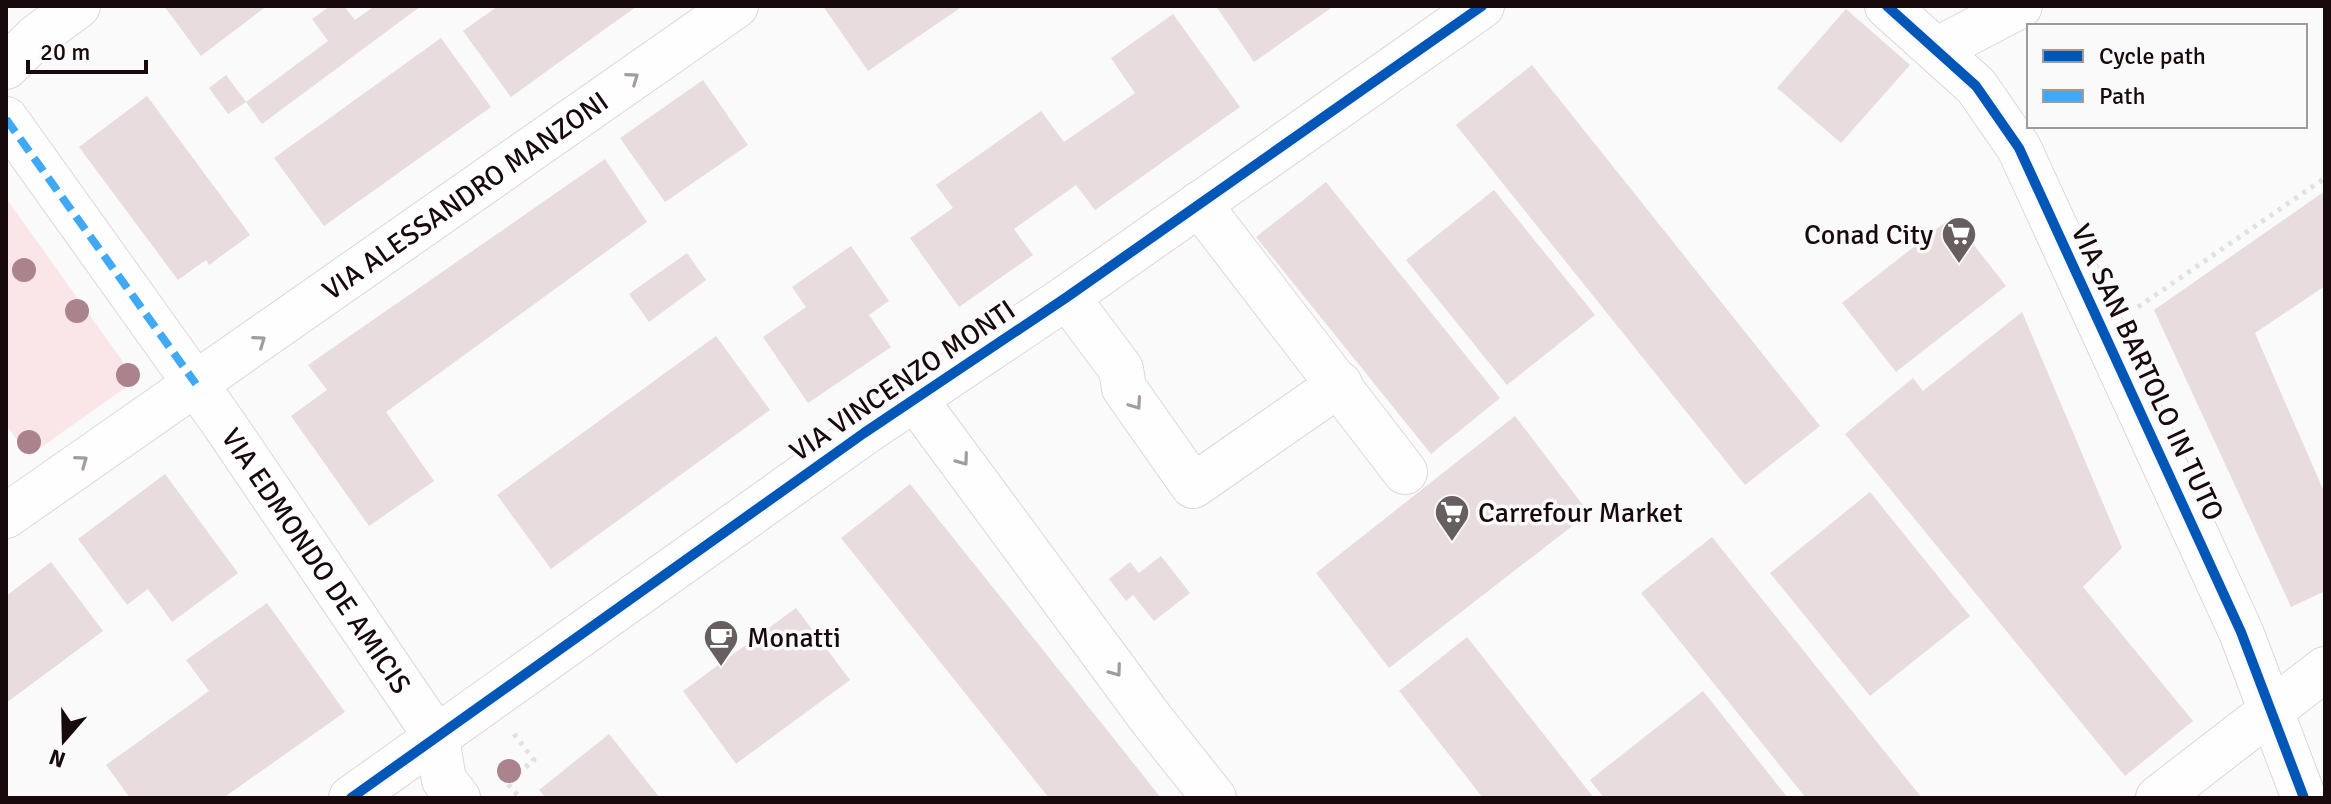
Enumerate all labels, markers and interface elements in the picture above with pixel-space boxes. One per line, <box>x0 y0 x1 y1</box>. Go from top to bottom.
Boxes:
scale bar <box>28 24 146 74</box>
legend <box>2027 24 2307 128</box>
text: 20 m <box>40 37 90 67</box>
text: Cycle path <box>2099 41 2206 71</box>
one-way arrow <box>625 73 639 88</box>
text: Path <box>2099 81 2145 111</box>
street label: VIA ALESSANDRO MANZONI <box>316 85 615 308</box>
supermarket icon: Conad City <box>1940 215 1978 265</box>
place label: Conad City <box>1804 218 1933 252</box>
street label: VIA SAN BARTOLO IN TUTO <box>2063 219 2231 526</box>
street label: VIA VINCENZO MONTI <box>783 293 1022 469</box>
one-way arrow <box>252 336 266 351</box>
one-way arrow <box>1126 395 1141 409</box>
street label: VIA EDMONDO DE AMICIS <box>214 422 418 700</box>
one-way arrow <box>953 452 968 466</box>
one-way arrow <box>73 456 87 471</box>
supermarket icon: Carrefour Market <box>1433 493 1471 543</box>
place label: Carrefour Market <box>1478 496 1683 530</box>
cafe icon: Monatti <box>702 618 740 668</box>
place label: Monatti <box>747 621 841 655</box>
one-way arrow <box>1106 662 1121 676</box>
north arrow <box>24 700 104 780</box>
text: N <box>46 743 69 774</box>

